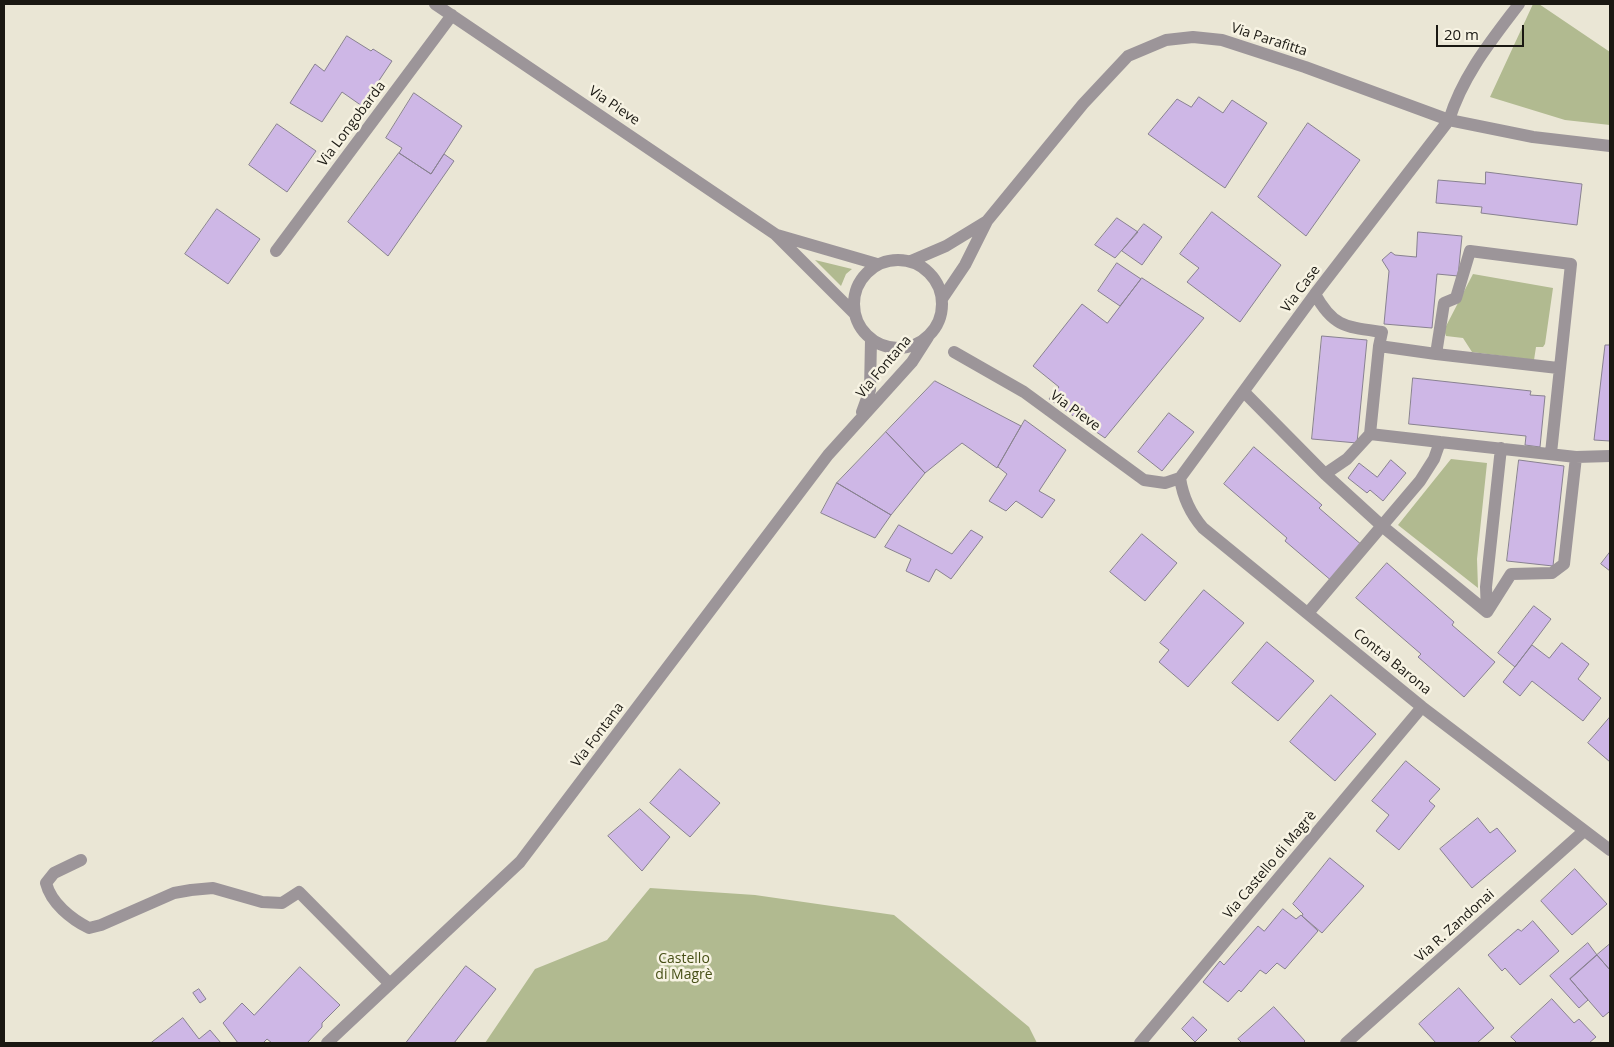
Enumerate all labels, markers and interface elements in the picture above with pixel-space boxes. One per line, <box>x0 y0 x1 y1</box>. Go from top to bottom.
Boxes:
scale bar <box>1439 15 1526 47</box>
street label: Via Parafitta <box>1229 20 1309 60</box>
text: 20 m <box>1444 24 1479 44</box>
street label: Via Longobarda <box>315 78 389 170</box>
street label: Via Pieve <box>585 83 643 129</box>
street label: Via Case <box>1278 262 1324 316</box>
street label: Via Fontana <box>853 332 915 402</box>
street label: Via Pieve <box>1047 387 1103 435</box>
street label: Contrà Barona <box>1350 625 1434 699</box>
street label: Via Fontana <box>568 699 628 771</box>
street label: Via Castello di Magrè <box>1220 808 1320 922</box>
street label: Via R. Zandonai <box>1412 886 1498 966</box>
park label: Castello di Magrè <box>655 951 713 984</box>

